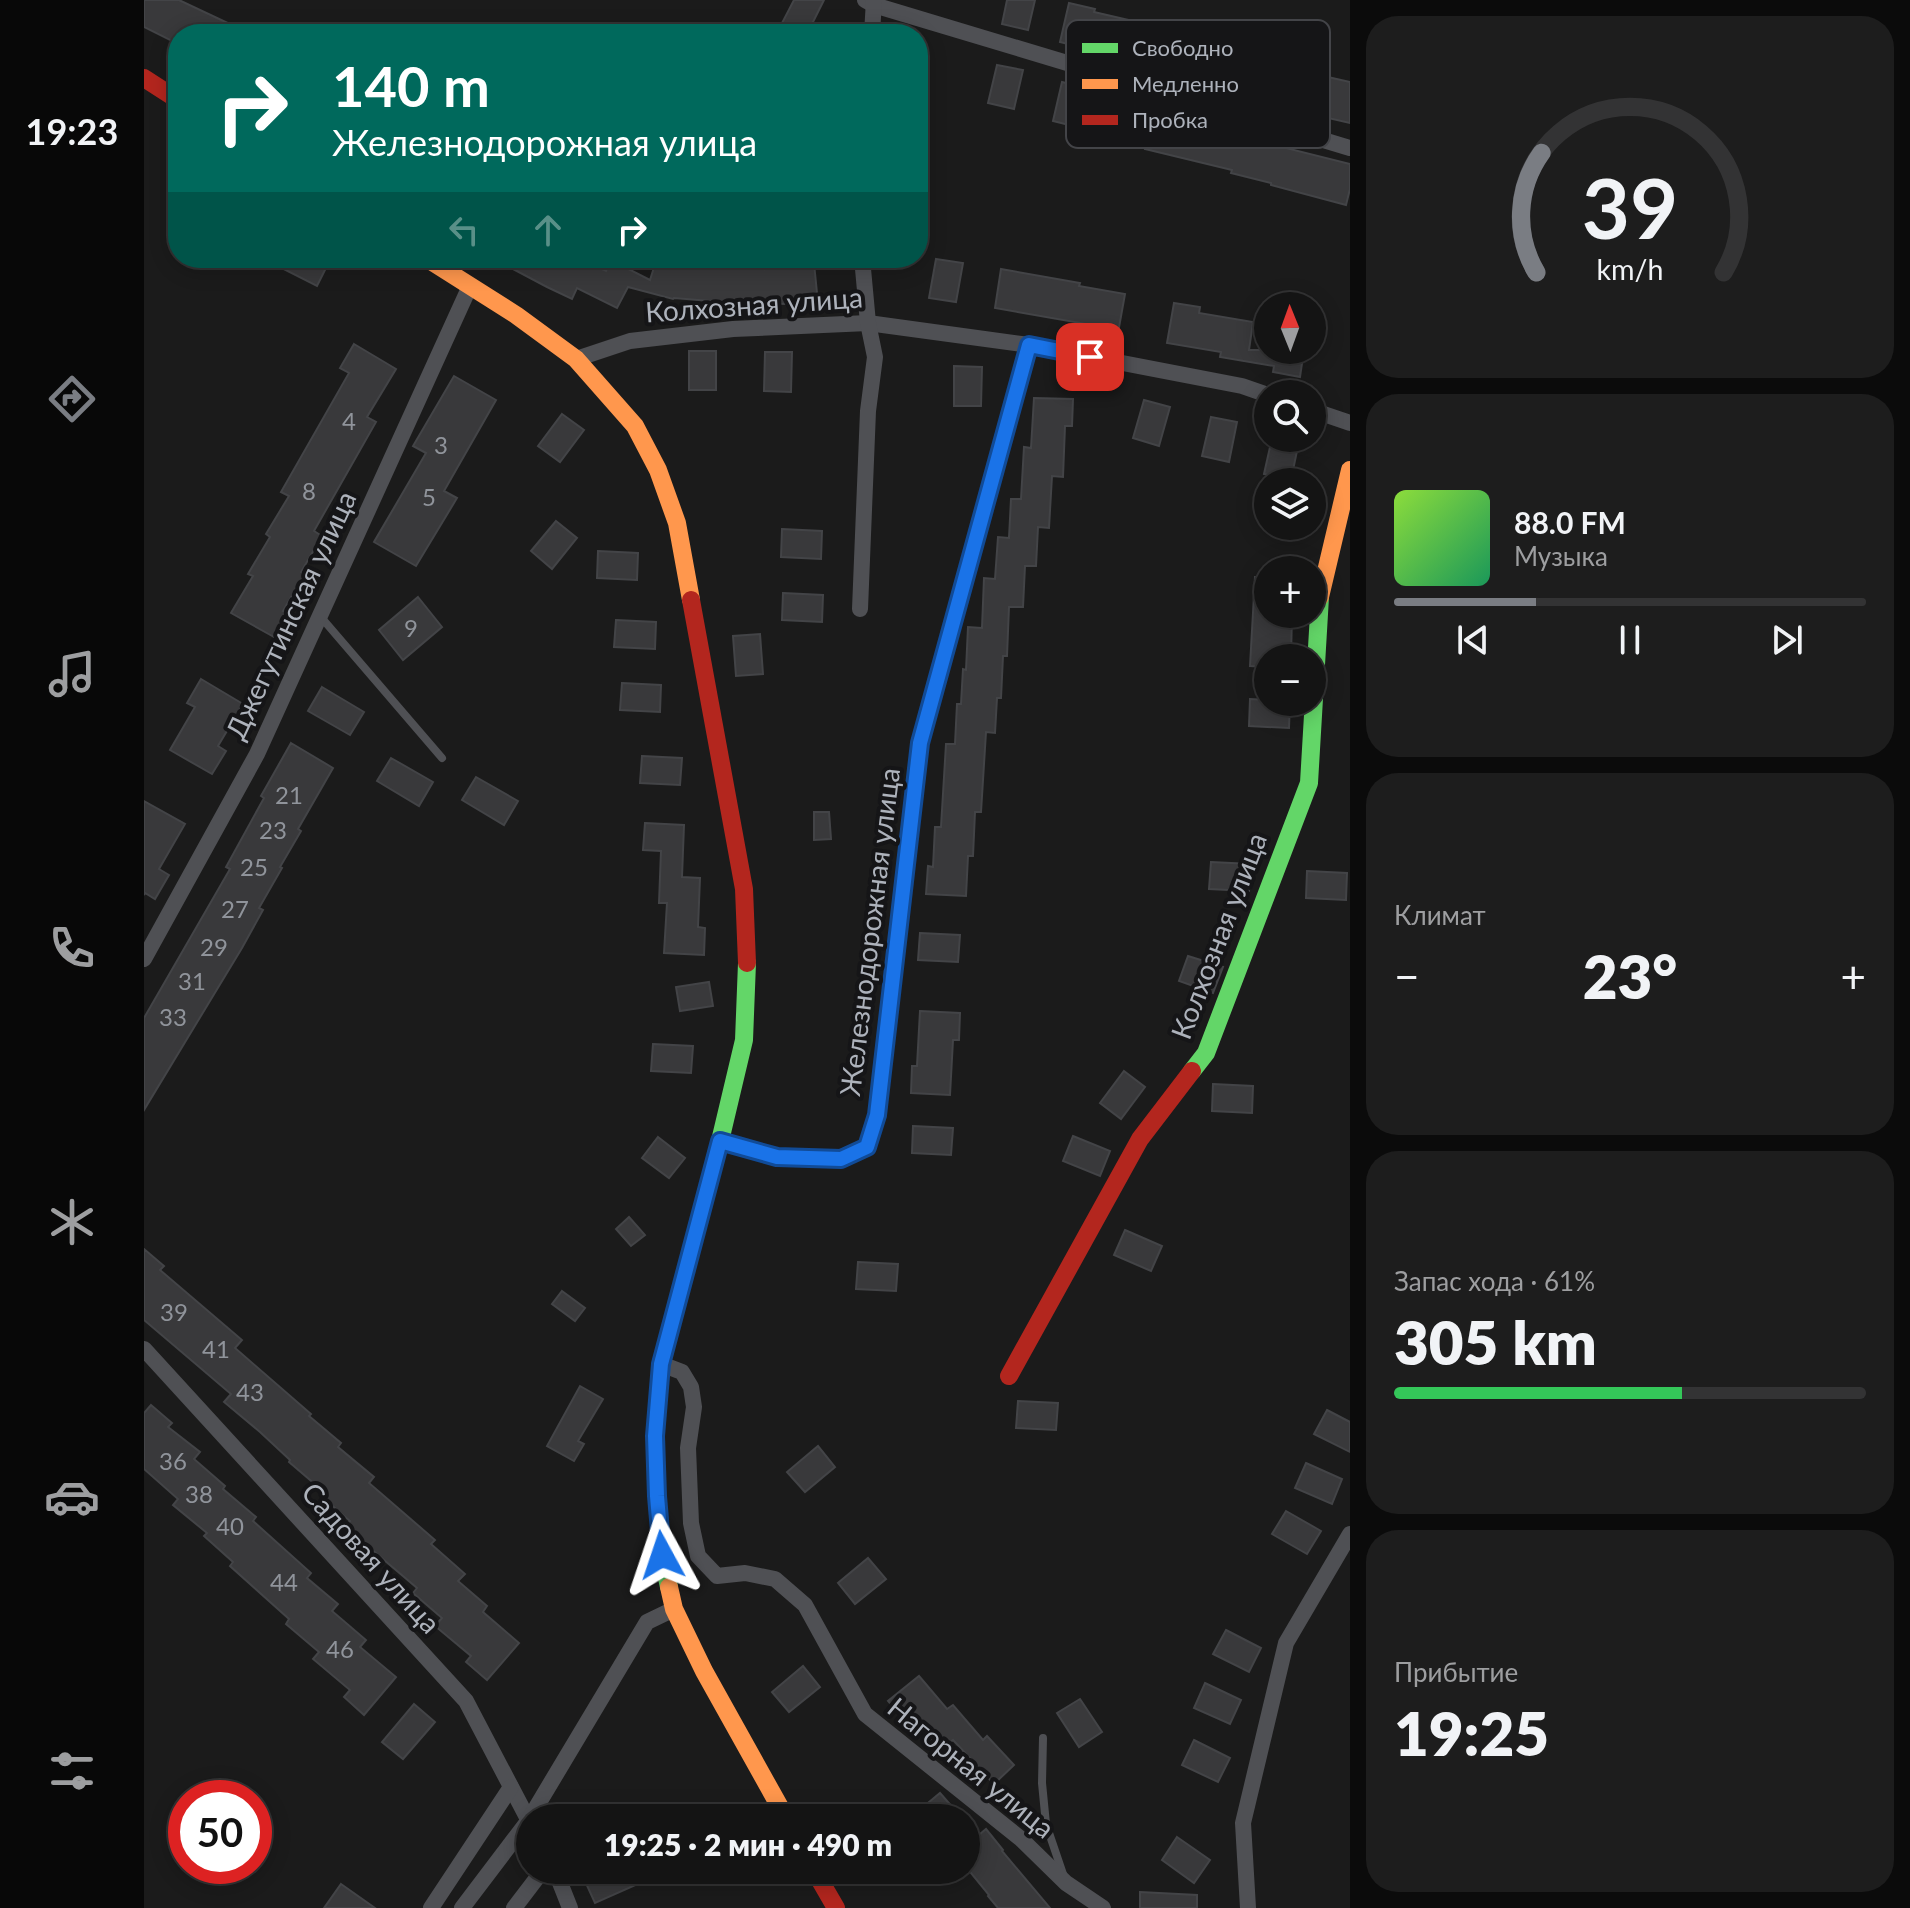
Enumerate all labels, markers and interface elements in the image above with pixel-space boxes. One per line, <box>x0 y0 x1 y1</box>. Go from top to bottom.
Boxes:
legend <box>1066 20 1330 148</box>
text: Свободно <box>1132 34 1233 61</box>
text: 140 m <box>332 52 490 119</box>
icon: right <box>200 56 304 160</box>
text: Медленно <box>1132 70 1239 97</box>
text: Пробка <box>1132 106 1208 133</box>
text: 19:23 <box>26 109 118 153</box>
text: Железнодорожная улица <box>332 120 757 164</box>
text: 39 <box>1582 157 1678 257</box>
icon: left <box>442 208 486 252</box>
icon: ahead <box>526 208 570 252</box>
icon: right <box>610 208 654 252</box>
text: km/h <box>1597 252 1663 286</box>
street label: Колхозная улица <box>644 279 864 329</box>
north arrow <box>1254 292 1326 364</box>
map controls <box>1254 292 1326 716</box>
pin <box>1056 323 1124 391</box>
icon: arrive <box>1068 335 1112 379</box>
icon: directions <box>44 371 100 427</box>
button: search <box>1254 380 1326 452</box>
house number: 4 <box>342 406 356 435</box>
house number: 3 <box>434 430 448 459</box>
button: layers <box>1254 468 1326 540</box>
house number: 8 <box>302 476 316 505</box>
house number: 5 <box>422 482 436 511</box>
street label: Джегутинская улица <box>218 485 362 744</box>
text: 88.0 FM <box>1514 504 1626 540</box>
text: Музыка <box>1514 540 1608 572</box>
button: + <box>1254 556 1326 628</box>
house number: 9 <box>404 613 418 642</box>
icon: previous <box>1451 618 1495 662</box>
icon: pause <box>1608 618 1652 662</box>
icon: next <box>1765 618 1809 662</box>
button: − <box>1254 644 1326 716</box>
icon: music <box>44 646 100 702</box>
street label: Железнодорожная улица <box>832 766 906 1098</box>
house number: 21 <box>275 780 303 809</box>
house number: 23 <box>259 815 287 844</box>
street label: Колхозная улица <box>1163 828 1273 1044</box>
house number: 25 <box>240 852 268 881</box>
house number: 27 <box>221 894 249 923</box>
text: Климат <box>1394 899 1486 931</box>
icon: phone <box>44 920 100 976</box>
house number: 29 <box>200 932 228 961</box>
text: 23° <box>1583 940 1677 1012</box>
text: − <box>1394 950 1420 1002</box>
text: + <box>1840 950 1866 1002</box>
house number: 31 <box>178 966 206 995</box>
house number: 33 <box>159 1002 187 1031</box>
icon: climate <box>44 1194 100 1250</box>
text: Запас хода · 61% <box>1394 1265 1595 1297</box>
house number: 39 <box>160 1297 188 1326</box>
text: 305 km <box>1394 1306 1597 1378</box>
house number: 41 <box>202 1334 230 1363</box>
house number: 43 <box>236 1377 264 1406</box>
house number: 36 <box>159 1446 187 1475</box>
icon: car <box>44 1469 100 1525</box>
street label: Садовая улица <box>295 1475 448 1640</box>
house number: 38 <box>185 1479 213 1508</box>
house number: 40 <box>216 1511 244 1540</box>
position arrow <box>620 1513 704 1597</box>
house number: 44 <box>270 1567 298 1596</box>
house number: 46 <box>326 1634 354 1663</box>
text: Прибытие <box>1394 1656 1518 1688</box>
street label: Нагорная улица <box>881 1690 1062 1845</box>
text: 19:25 <box>1394 1697 1549 1769</box>
icon: filters <box>44 1743 100 1799</box>
speed limit sign: 50 <box>168 1780 272 1884</box>
text: 19:25 · 2 мин · 490 m <box>604 1826 892 1862</box>

